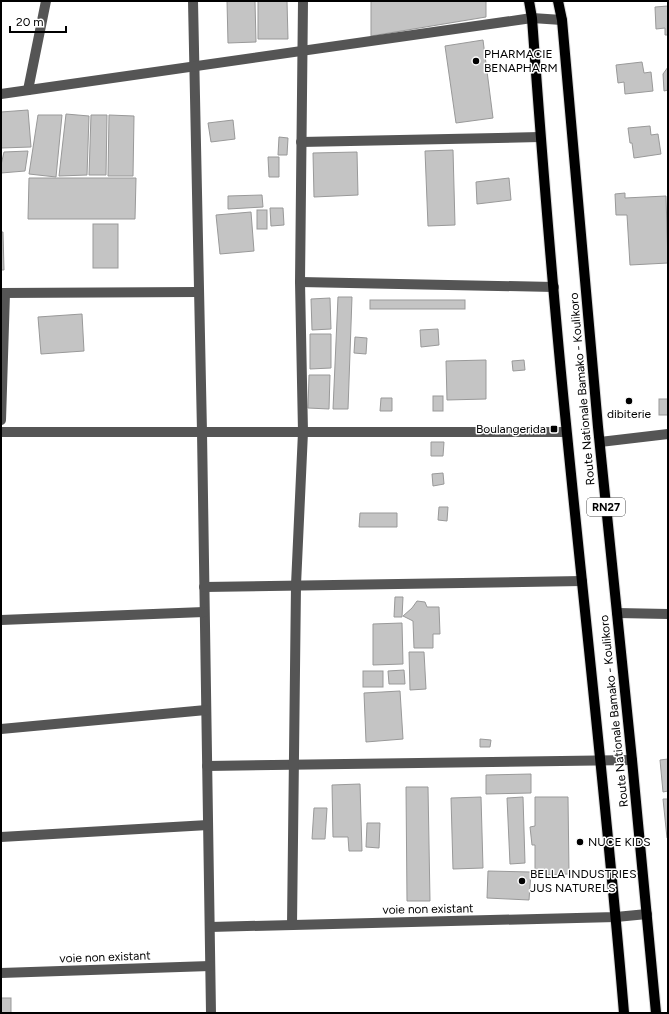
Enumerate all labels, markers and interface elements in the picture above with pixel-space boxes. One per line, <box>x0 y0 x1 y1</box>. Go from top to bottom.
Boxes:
scale bar <box>10 8 66 34</box>
text: 20 m <box>16 15 44 29</box>
place label: PHARMACIE BENAPHARM <box>484 47 558 75</box>
marker: PHARMACIE BENAPHARM <box>471 56 481 66</box>
street label: Route Nationale Bamako - Koulikoro <box>567 292 597 486</box>
marker: dibiterie <box>624 396 634 406</box>
place label: dibiterie <box>607 407 651 421</box>
place label: Boulangerida <box>476 422 546 436</box>
marker: Boulangerida <box>549 424 559 434</box>
road number: RN27 <box>587 498 625 516</box>
street label: Route Nationale Bamako - Koulikoro <box>597 614 631 808</box>
place label: NUCE KIDS <box>588 835 651 849</box>
marker: NUCE KIDS <box>575 837 585 847</box>
place label: BELLA INDUSTRIES JUS NATURELS <box>530 867 637 895</box>
marker: BELLA INDUSTRIES JUS NATURELS <box>517 876 527 886</box>
street label: voie non existant <box>382 901 474 917</box>
street label: voie non existant <box>59 948 151 966</box>

